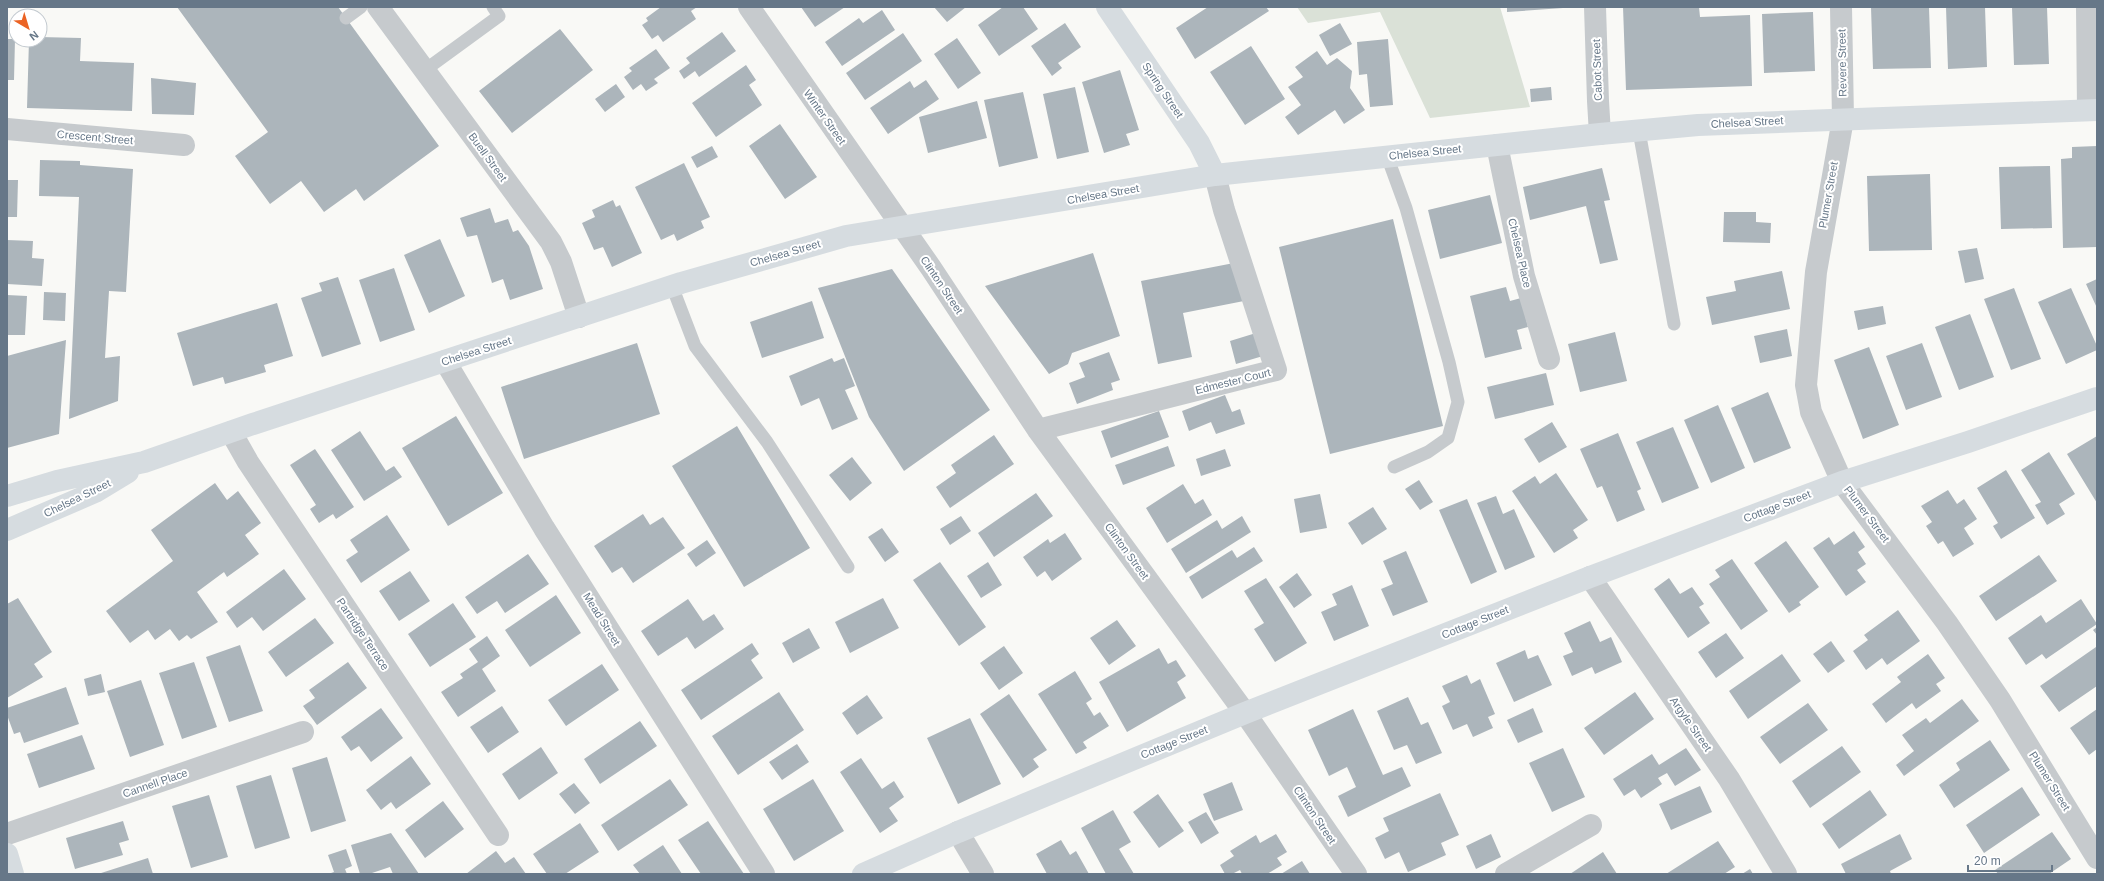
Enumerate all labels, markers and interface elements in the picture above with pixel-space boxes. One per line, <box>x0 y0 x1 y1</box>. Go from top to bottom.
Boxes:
north arrow <box>8 8 48 48</box>
text: N <box>27 29 41 43</box>
street label: Revere Street <box>1835 29 1849 97</box>
street label: Cabot Street <box>1590 39 1604 101</box>
street label: Spring Street <box>1140 60 1186 120</box>
street label: Winter Street <box>802 87 848 147</box>
street label: Chelsea Street <box>1710 114 1784 130</box>
street label: Crescent Street <box>56 128 134 146</box>
street label: Buell Street <box>466 130 510 184</box>
street label: Chelsea Street <box>1388 142 1462 162</box>
street label: Plumer Street <box>1816 161 1840 229</box>
street label: Chelsea Street <box>1066 182 1140 206</box>
street label: Chelsea Place <box>1506 217 1534 289</box>
street label: Chelsea Street <box>748 237 822 269</box>
street label: Clinton Street <box>918 254 966 316</box>
street label: Chelsea Street <box>440 334 512 368</box>
street label: Edmester Court <box>1194 366 1272 396</box>
street label: Chelsea Street <box>42 477 112 519</box>
street label: Plumer Street <box>1842 484 1892 544</box>
street label: Cottage Street <box>1742 488 1812 524</box>
street label: Clinton Street <box>1103 521 1151 581</box>
street label: Mead Street <box>581 590 623 648</box>
street label: Partridge Terrace <box>334 596 392 672</box>
street label: Cottage Street <box>1440 603 1510 641</box>
street label: Argyle Street <box>1668 695 1714 753</box>
street label: Cottage Street <box>1139 723 1209 761</box>
street label: Plumer Street <box>2027 749 2073 813</box>
street label: Cannell Place <box>121 766 189 800</box>
street label: Clinton Street <box>1291 784 1339 846</box>
scale bar <box>1968 847 2052 873</box>
text: 20 m <box>1974 854 2001 868</box>

